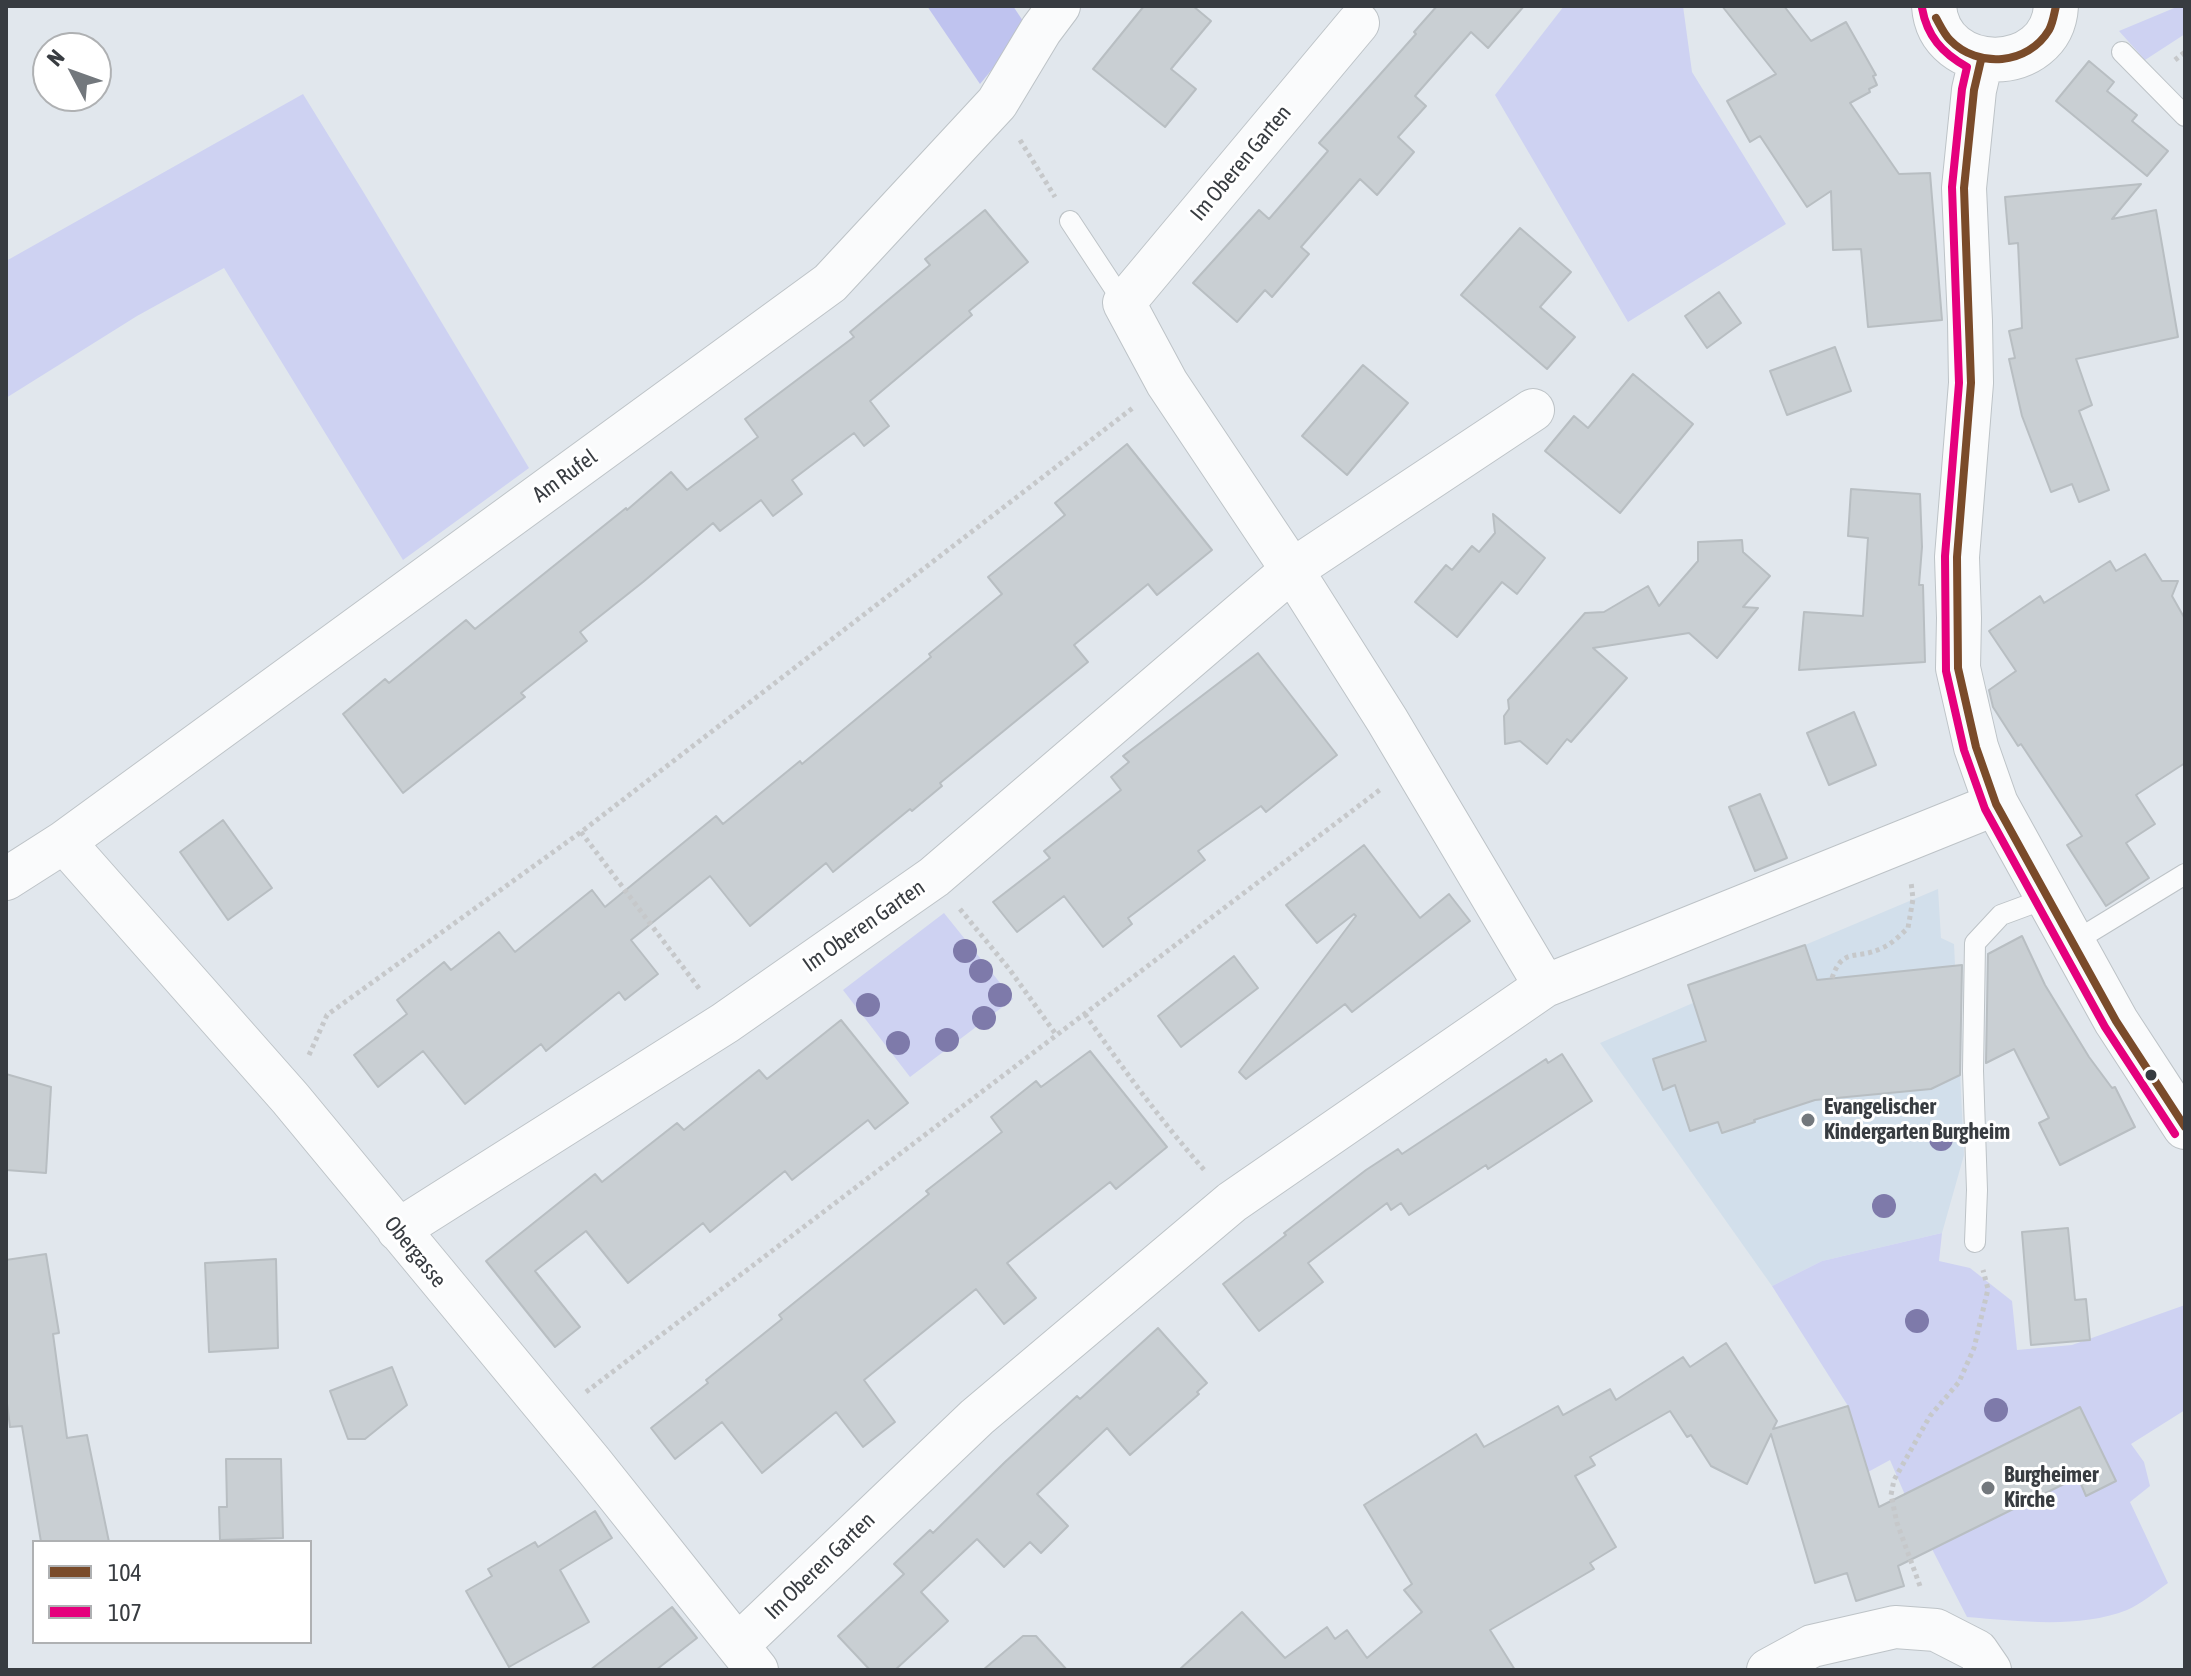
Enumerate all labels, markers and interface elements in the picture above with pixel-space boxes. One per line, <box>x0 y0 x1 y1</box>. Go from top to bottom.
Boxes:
north arrow <box>32 32 112 112</box>
text: N <box>41 44 69 71</box>
street label: Im Oberen Garten <box>1185 100 1297 226</box>
street label: Am Rufel <box>528 444 602 508</box>
street label: Im Oberen Garten <box>798 874 930 978</box>
unlabelled marker <box>2143 1067 2159 1083</box>
place label: Evangelischer Kindergarten Burgheim <box>1824 1094 2010 1146</box>
marker: Evangelischer Kindergarten Burgheim <box>1799 1111 1817 1129</box>
street label: Obergasse <box>378 1211 452 1293</box>
place label: Burgheimer Kirche <box>2004 1462 2098 1514</box>
marker: Burgheimer Kirche <box>1979 1479 1997 1497</box>
street label: Im Oberen Garten <box>759 1507 881 1625</box>
legend <box>32 1540 312 1644</box>
text: 104 <box>108 1559 142 1586</box>
text: 107 <box>108 1599 142 1626</box>

